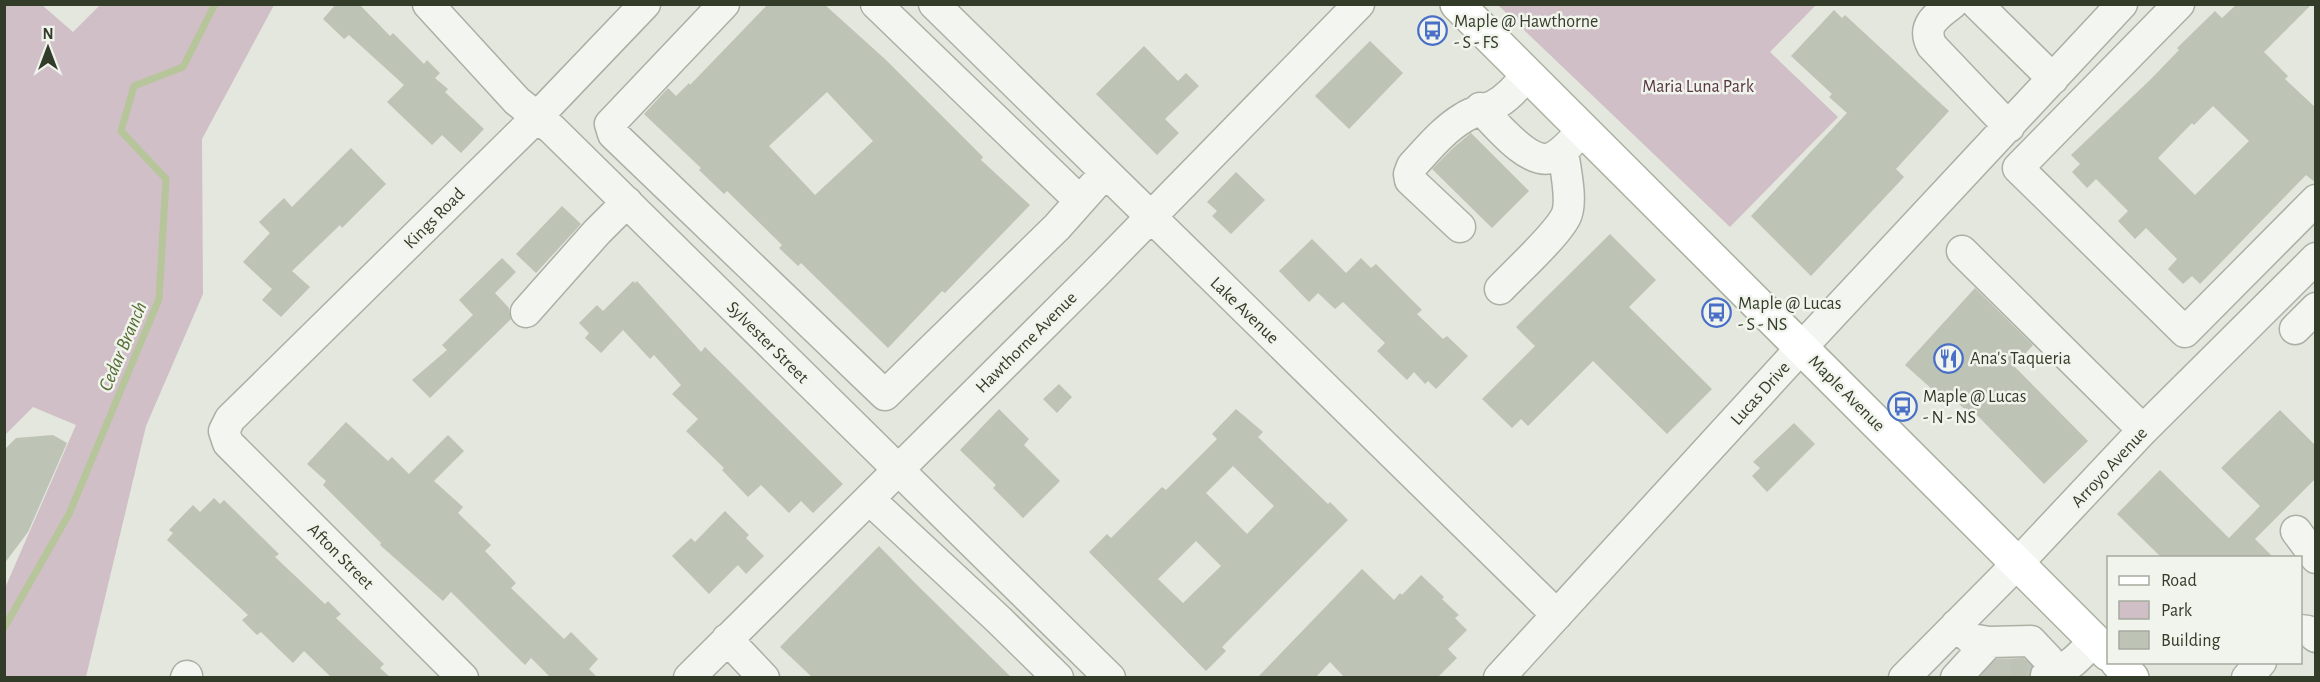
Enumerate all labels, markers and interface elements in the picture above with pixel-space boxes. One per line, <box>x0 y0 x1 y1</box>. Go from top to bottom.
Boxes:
place label: Maple @ Hawthorne - S - FS <box>1454 13 1598 52</box>
bus stop icon: Maple @ Hawthorne - S - FS <box>1417 15 1449 47</box>
north arrow <box>18 18 78 78</box>
text: N <box>42 26 54 42</box>
park label: Maria Luna Park <box>1642 78 1755 96</box>
street label: Kings Road <box>401 185 469 253</box>
street label: Lake Avenue <box>1207 274 1282 348</box>
street label: Hawthorne Avenue <box>973 289 1081 397</box>
place label: Maple @ Lucas - S - NS <box>1738 295 1841 334</box>
bus stop icon: Maple @ Lucas - S - NS <box>1701 297 1733 329</box>
street label: Sylvester Street <box>723 298 812 387</box>
water label: Cedar Branch <box>95 299 151 394</box>
restaurant icon: Ana's Taqueria <box>1933 342 1965 374</box>
place label: Ana's Taqueria <box>1970 350 2071 368</box>
street label: Maple Avenue <box>1805 352 1888 435</box>
street label: Lucas Drive <box>1728 358 1794 429</box>
place label: Maple @ Lucas - N - NS <box>1923 388 2026 427</box>
bus stop icon: Maple @ Lucas - N - NS <box>1886 390 1918 422</box>
street label: Arroyo Avenue <box>2068 424 2151 511</box>
street label: Afton Street <box>304 520 377 593</box>
legend <box>2107 556 2302 664</box>
text: Road <box>2161 572 2197 590</box>
text: Park <box>2161 602 2193 620</box>
text: Building <box>2161 632 2221 650</box>

